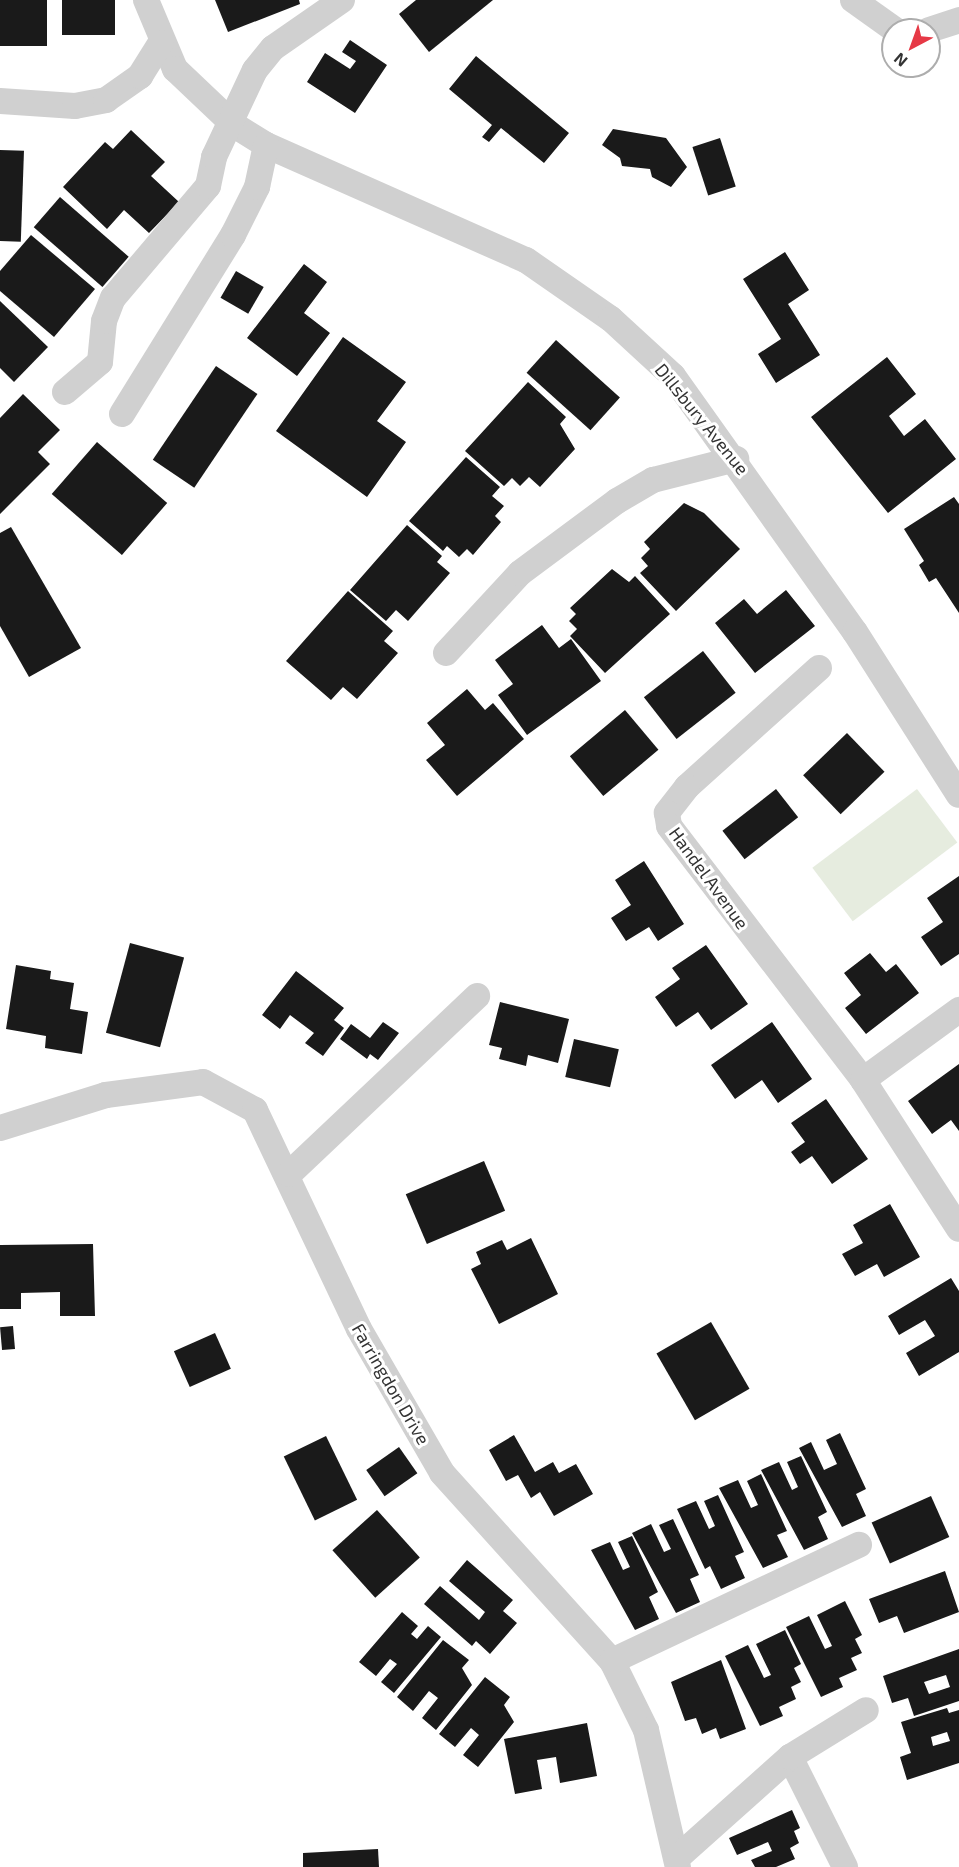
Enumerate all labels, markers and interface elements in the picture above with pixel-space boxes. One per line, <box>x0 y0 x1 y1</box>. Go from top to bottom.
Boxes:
north arrow <box>881 18 941 78</box>
text: N <box>890 49 911 71</box>
street label: Dillsbury Avenue <box>650 359 754 479</box>
street label: Handel Avenue <box>664 822 754 934</box>
street label: Farringdon Drive <box>348 1320 434 1448</box>

